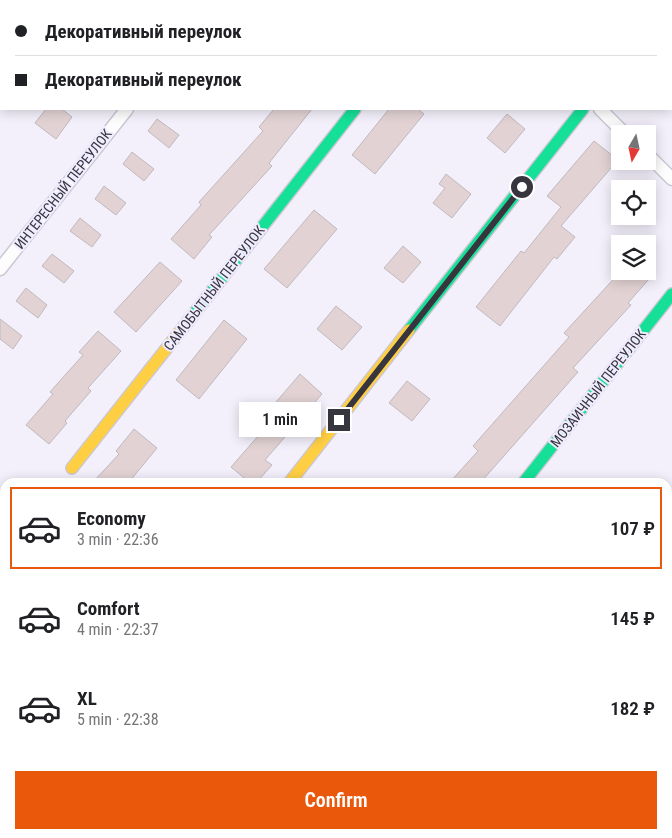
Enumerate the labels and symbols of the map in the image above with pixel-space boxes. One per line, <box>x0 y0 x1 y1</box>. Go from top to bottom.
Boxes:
north arrow <box>611 125 656 170</box>
street label: ИНТЕРЕСНЫЙ ПЕРЕУЛОК <box>11 126 115 252</box>
route start <box>511 176 533 198</box>
street label: САМОБЫТНЫЙ ПЕРЕУЛОК <box>160 222 268 354</box>
street label: МОЗАИЧНЫЙ ПЕРЕУЛОК <box>547 326 649 450</box>
callout: 1 min <box>239 402 322 438</box>
route end <box>328 409 350 431</box>

